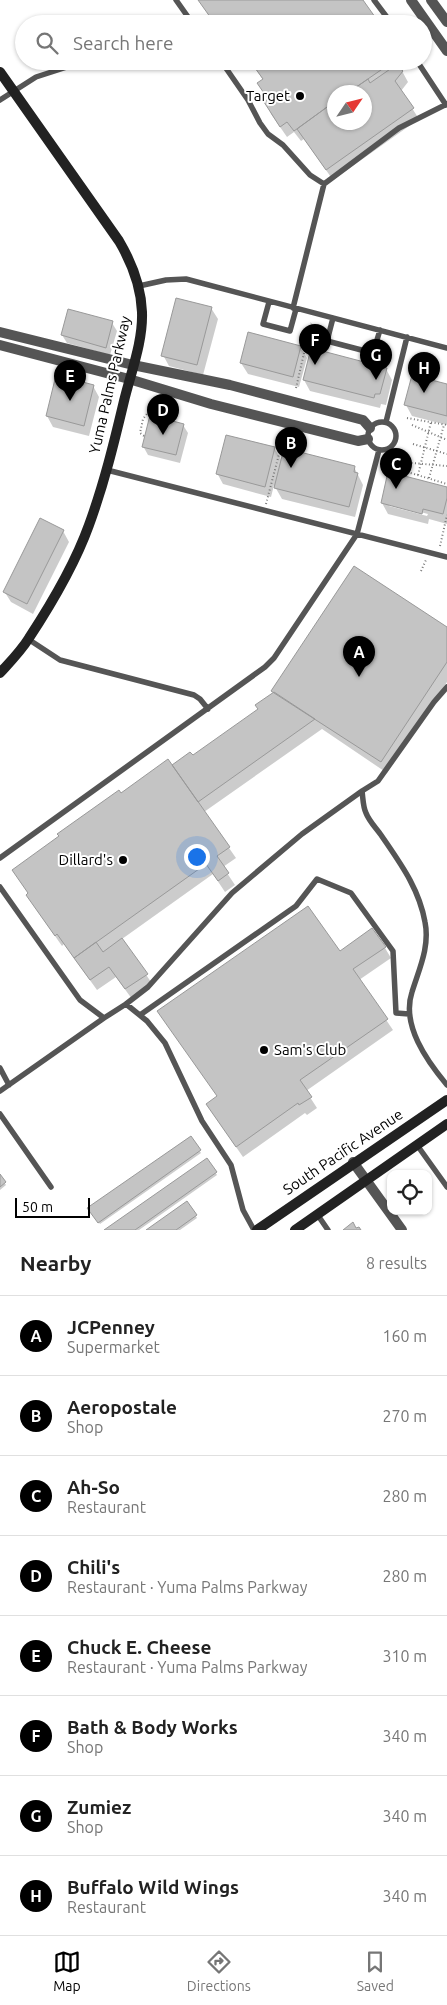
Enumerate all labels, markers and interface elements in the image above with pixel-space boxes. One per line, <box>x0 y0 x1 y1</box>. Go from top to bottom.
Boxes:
search box <box>15 15 432 70</box>
icon: search <box>33 29 61 57</box>
text: Search here <box>73 32 173 54</box>
north arrow <box>327 85 372 130</box>
place label: Target <box>246 87 290 104</box>
marker: Target <box>294 90 306 102</box>
street label: Yuma Palms Parkway <box>85 314 134 455</box>
pin: F <box>299 324 331 365</box>
pin: G <box>360 339 392 380</box>
pin: H <box>408 352 440 393</box>
pin: E <box>54 360 86 401</box>
pin: D <box>147 394 179 435</box>
pin: B <box>275 427 307 468</box>
pin: C <box>380 448 412 489</box>
pin: A <box>343 636 375 677</box>
your location <box>184 844 210 870</box>
place label: Dillard's <box>59 851 113 868</box>
marker: Dillard's <box>117 854 129 866</box>
place label: Sam's Club <box>274 1041 346 1058</box>
marker: Sam's Club <box>258 1044 270 1056</box>
street label: South Pacific Avenue <box>280 1105 406 1198</box>
map controls <box>387 1170 432 1215</box>
button: locate <box>387 1170 432 1215</box>
scale bar <box>15 1195 90 1218</box>
text: 50 m <box>22 1199 53 1215</box>
text: Nearby <box>20 1251 91 1275</box>
text: 8 results <box>366 1254 427 1272</box>
text: JCPenney <box>67 1316 155 1338</box>
text: A <box>30 1327 42 1345</box>
text: 160 m <box>382 1327 427 1345</box>
text: Supermarket <box>67 1338 160 1356</box>
text: Aeropostale <box>67 1396 177 1418</box>
text: B <box>31 1407 41 1425</box>
text: 270 m <box>382 1407 427 1425</box>
text: Shop <box>67 1418 103 1436</box>
text: Ah-So <box>67 1476 120 1498</box>
text: C <box>31 1487 41 1505</box>
text: 280 m <box>382 1487 427 1505</box>
text: Restaurant <box>67 1498 146 1516</box>
text: Chili's <box>67 1556 120 1578</box>
text: D <box>30 1567 42 1585</box>
text: 280 m <box>382 1567 427 1585</box>
text: Restaurant · Yuma Palms Parkway <box>67 1578 307 1596</box>
text: Chuck E. Cheese <box>67 1636 211 1658</box>
text: E <box>31 1647 41 1665</box>
text: 310 m <box>382 1647 427 1665</box>
text: Restaurant · Yuma Palms Parkway <box>67 1658 307 1676</box>
text: Bath & Body Works <box>67 1716 238 1738</box>
text: F <box>32 1727 41 1745</box>
text: 340 m <box>382 1727 427 1745</box>
text: Shop <box>67 1738 103 1756</box>
text: Zumiez <box>67 1796 131 1818</box>
text: G <box>30 1807 42 1825</box>
text: 340 m <box>382 1807 427 1825</box>
text: Shop <box>67 1818 103 1836</box>
text: Buffalo Wild Wings <box>67 1876 239 1898</box>
text: H <box>30 1887 42 1905</box>
text: 340 m <box>382 1887 427 1905</box>
text: Restaurant <box>67 1898 146 1916</box>
tab: Map <box>53 1948 81 1994</box>
tab: Directions <box>187 1948 251 1994</box>
tab: Saved <box>357 1948 394 1994</box>

